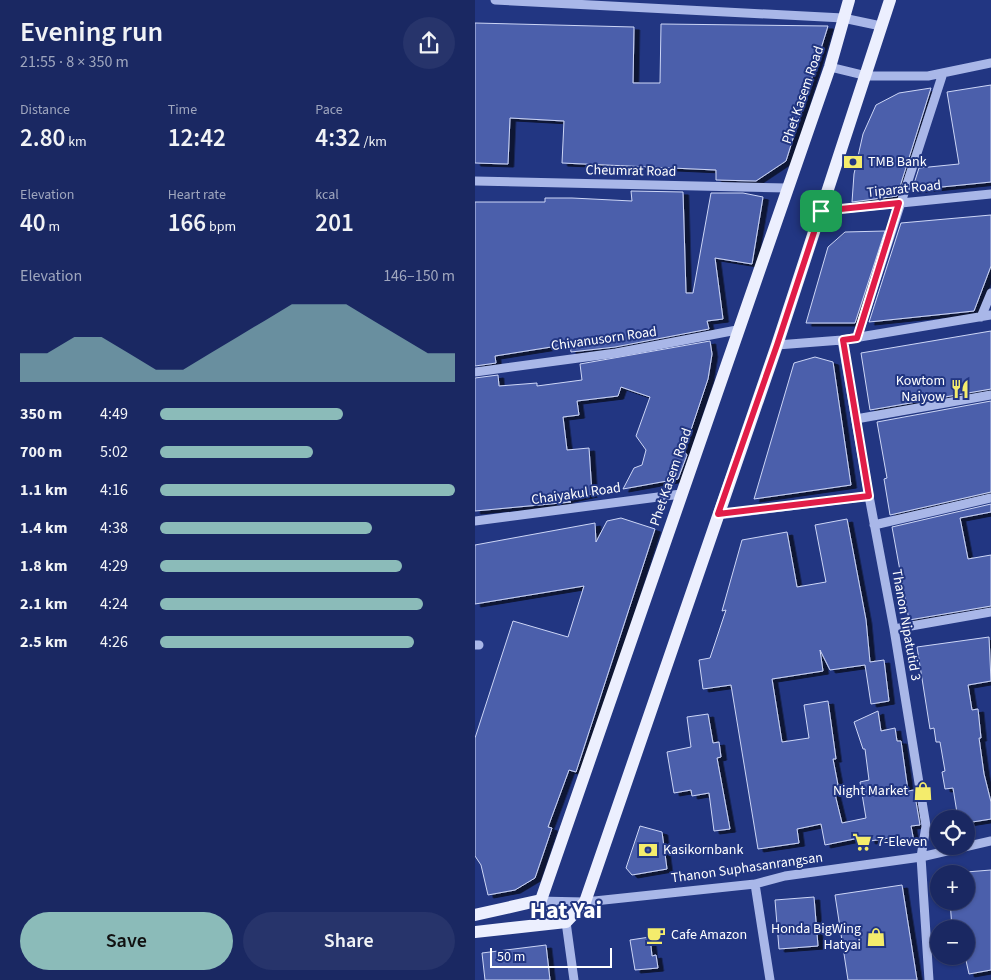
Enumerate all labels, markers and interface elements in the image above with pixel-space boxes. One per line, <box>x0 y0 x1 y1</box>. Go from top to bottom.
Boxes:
text: Evening run <box>20 12 163 52</box>
button: share <box>403 17 455 69</box>
street label: Phet Kasem Road <box>777 43 829 147</box>
text: 21:55 · 8 × 350 m <box>20 51 129 73</box>
text: Distance <box>20 100 70 120</box>
text: Time <box>168 100 197 120</box>
text: Pace <box>315 100 343 120</box>
text: 2.80 <box>20 120 65 156</box>
text: 12:42 <box>168 120 226 156</box>
text: 4:32 <box>315 120 361 156</box>
text: km <box>65 132 87 152</box>
text: /km <box>361 132 387 152</box>
bank icon: TMB Bank <box>842 151 864 173</box>
place label: TMB Bank <box>868 152 927 172</box>
street label: Cheumrat Road <box>585 160 677 182</box>
street label: Tiparat Road <box>866 175 942 203</box>
text: Elevation <box>20 185 75 205</box>
text: Heart rate <box>168 185 226 205</box>
text: kcal <box>315 185 339 205</box>
pin <box>800 190 842 232</box>
icon: arrive <box>807 197 835 225</box>
text: 40 <box>20 205 46 241</box>
text: 166 <box>168 205 206 241</box>
text: 201 <box>315 205 354 241</box>
text: m <box>46 217 60 237</box>
text: bpm <box>206 217 236 237</box>
text: Elevation <box>20 265 82 287</box>
text: 146–150 m <box>383 265 455 287</box>
street label: Chivanusorn Road <box>550 322 658 356</box>
place label: Kowtom Naiyow <box>896 371 945 407</box>
restaurant icon: Kowtom Naiyow <box>949 378 971 400</box>
text: 350 m <box>20 403 62 425</box>
text: 4:49 <box>100 403 128 425</box>
street label: Phet Kasem Road <box>645 425 697 529</box>
text: 700 m <box>20 441 62 463</box>
text: 5:02 <box>100 441 128 463</box>
street label: Chaiyakul Road <box>530 478 622 510</box>
text: 1.1 km <box>20 479 67 501</box>
text: 4:16 <box>100 479 128 501</box>
text: 1.4 km <box>20 517 67 539</box>
text: 4:38 <box>100 517 128 539</box>
text: 1.8 km <box>20 555 67 577</box>
text: 4:29 <box>100 555 128 577</box>
street label: Thanon Nipatutid 3 <box>886 568 926 682</box>
text: 2.1 km <box>20 593 67 615</box>
text: 4:24 <box>100 593 128 615</box>
text: 2.5 km <box>20 631 67 653</box>
text: 4:26 <box>100 631 128 653</box>
shop icon: Night Market <box>912 780 934 802</box>
place label: Night Market <box>833 781 908 801</box>
map controls <box>930 810 975 965</box>
button: locate <box>930 810 975 855</box>
supermarket icon: 7-Eleven <box>851 831 873 853</box>
place label: 7-Eleven <box>877 832 927 852</box>
bank icon: Kasikornbank <box>637 839 659 861</box>
place label: Kasikornbank <box>663 840 744 860</box>
street label: Thanon Suphasanrangsan <box>670 847 824 889</box>
button: + <box>930 865 975 910</box>
district label: Hat Yai <box>530 893 602 928</box>
button: Save <box>20 912 233 970</box>
button: Share <box>243 912 455 970</box>
place label: Honda BigWing Hatyai <box>771 919 861 955</box>
button: − <box>930 920 975 965</box>
cafe icon: Cafe Amazon <box>645 924 667 946</box>
place label: Cafe Amazon <box>671 925 747 945</box>
shop icon: Honda BigWing Hatyai <box>865 926 887 948</box>
scale bar <box>490 945 613 968</box>
text: 50 m <box>497 947 525 967</box>

